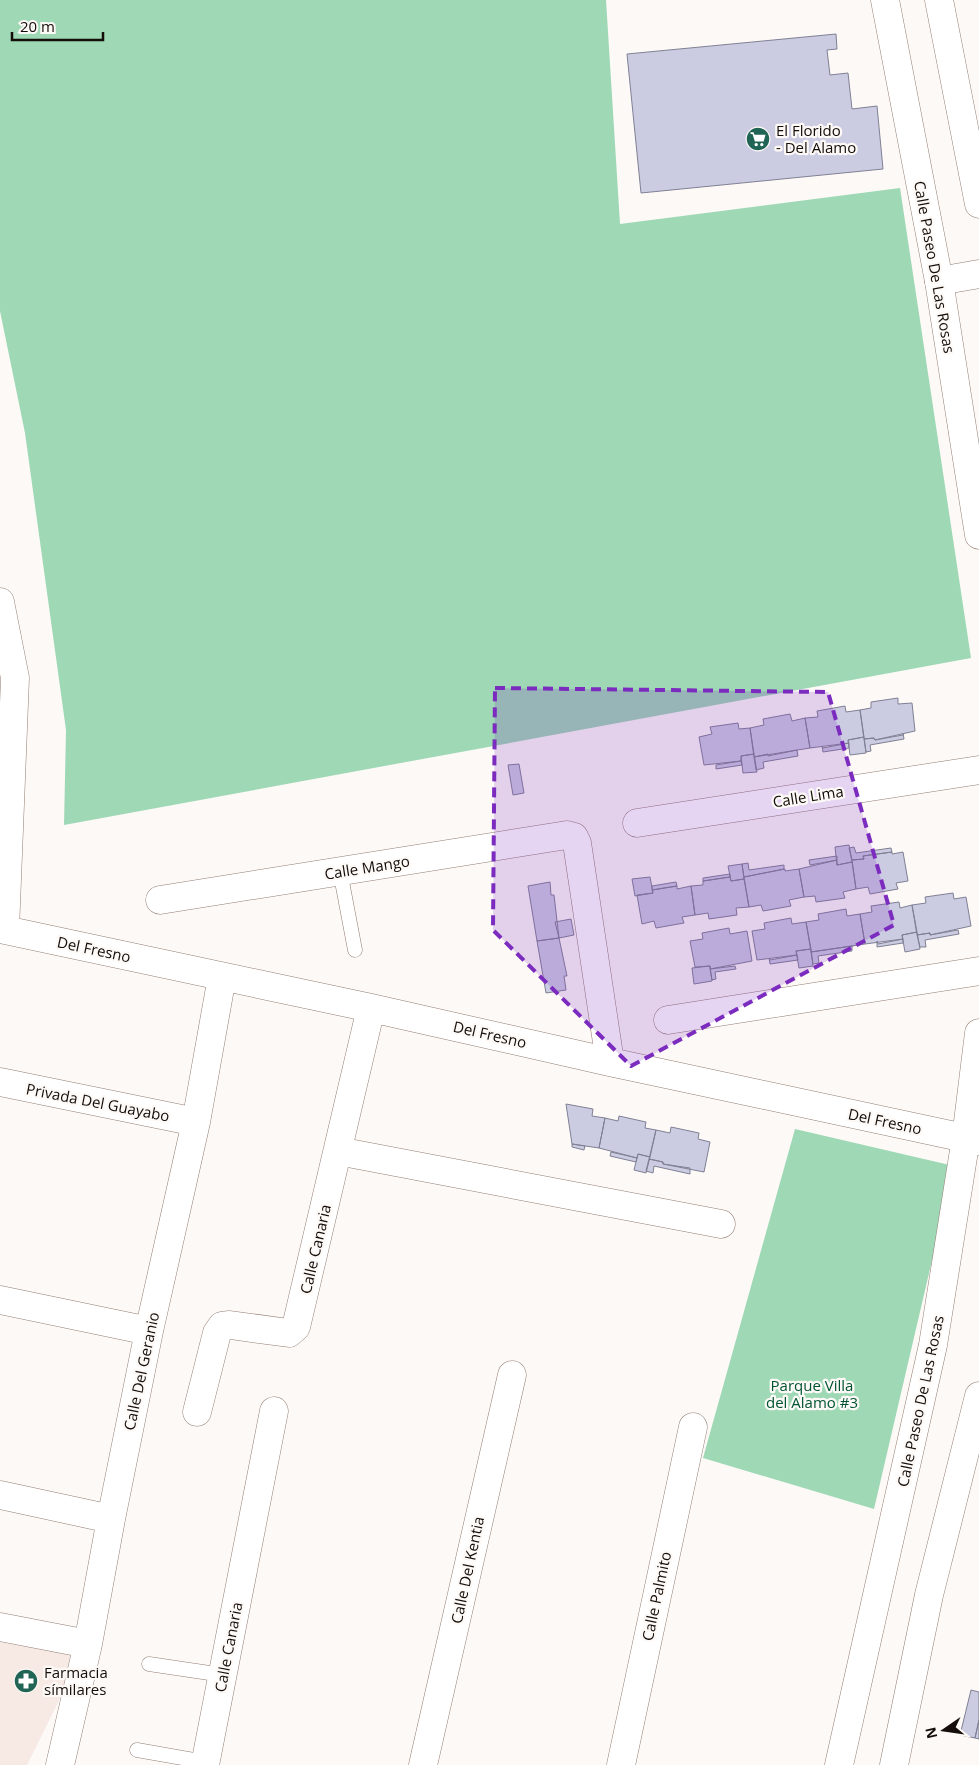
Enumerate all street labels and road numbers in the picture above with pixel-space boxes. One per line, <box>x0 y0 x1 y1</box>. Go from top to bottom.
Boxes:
street label: Calle Paseo De Las Rosas <box>910 179 960 355</box>
street label: Calle Lima <box>771 781 845 811</box>
street label: Calle Mango <box>323 850 411 884</box>
street label: Del Fresno <box>55 931 133 967</box>
street label: Del Fresno <box>451 1016 529 1052</box>
street label: Privada Del Guayabo <box>25 1078 171 1126</box>
street label: Del Fresno <box>846 1103 924 1139</box>
street label: Calle Canaria <box>295 1202 335 1296</box>
street label: Calle Del Geranio <box>119 1310 163 1432</box>
street label: Calle Paseo De Las Rosas <box>892 1313 948 1489</box>
street label: Calle Del Kentia <box>446 1515 488 1625</box>
street label: Calle Palmito <box>637 1549 675 1643</box>
street label: Calle Canaria <box>209 1600 247 1694</box>

